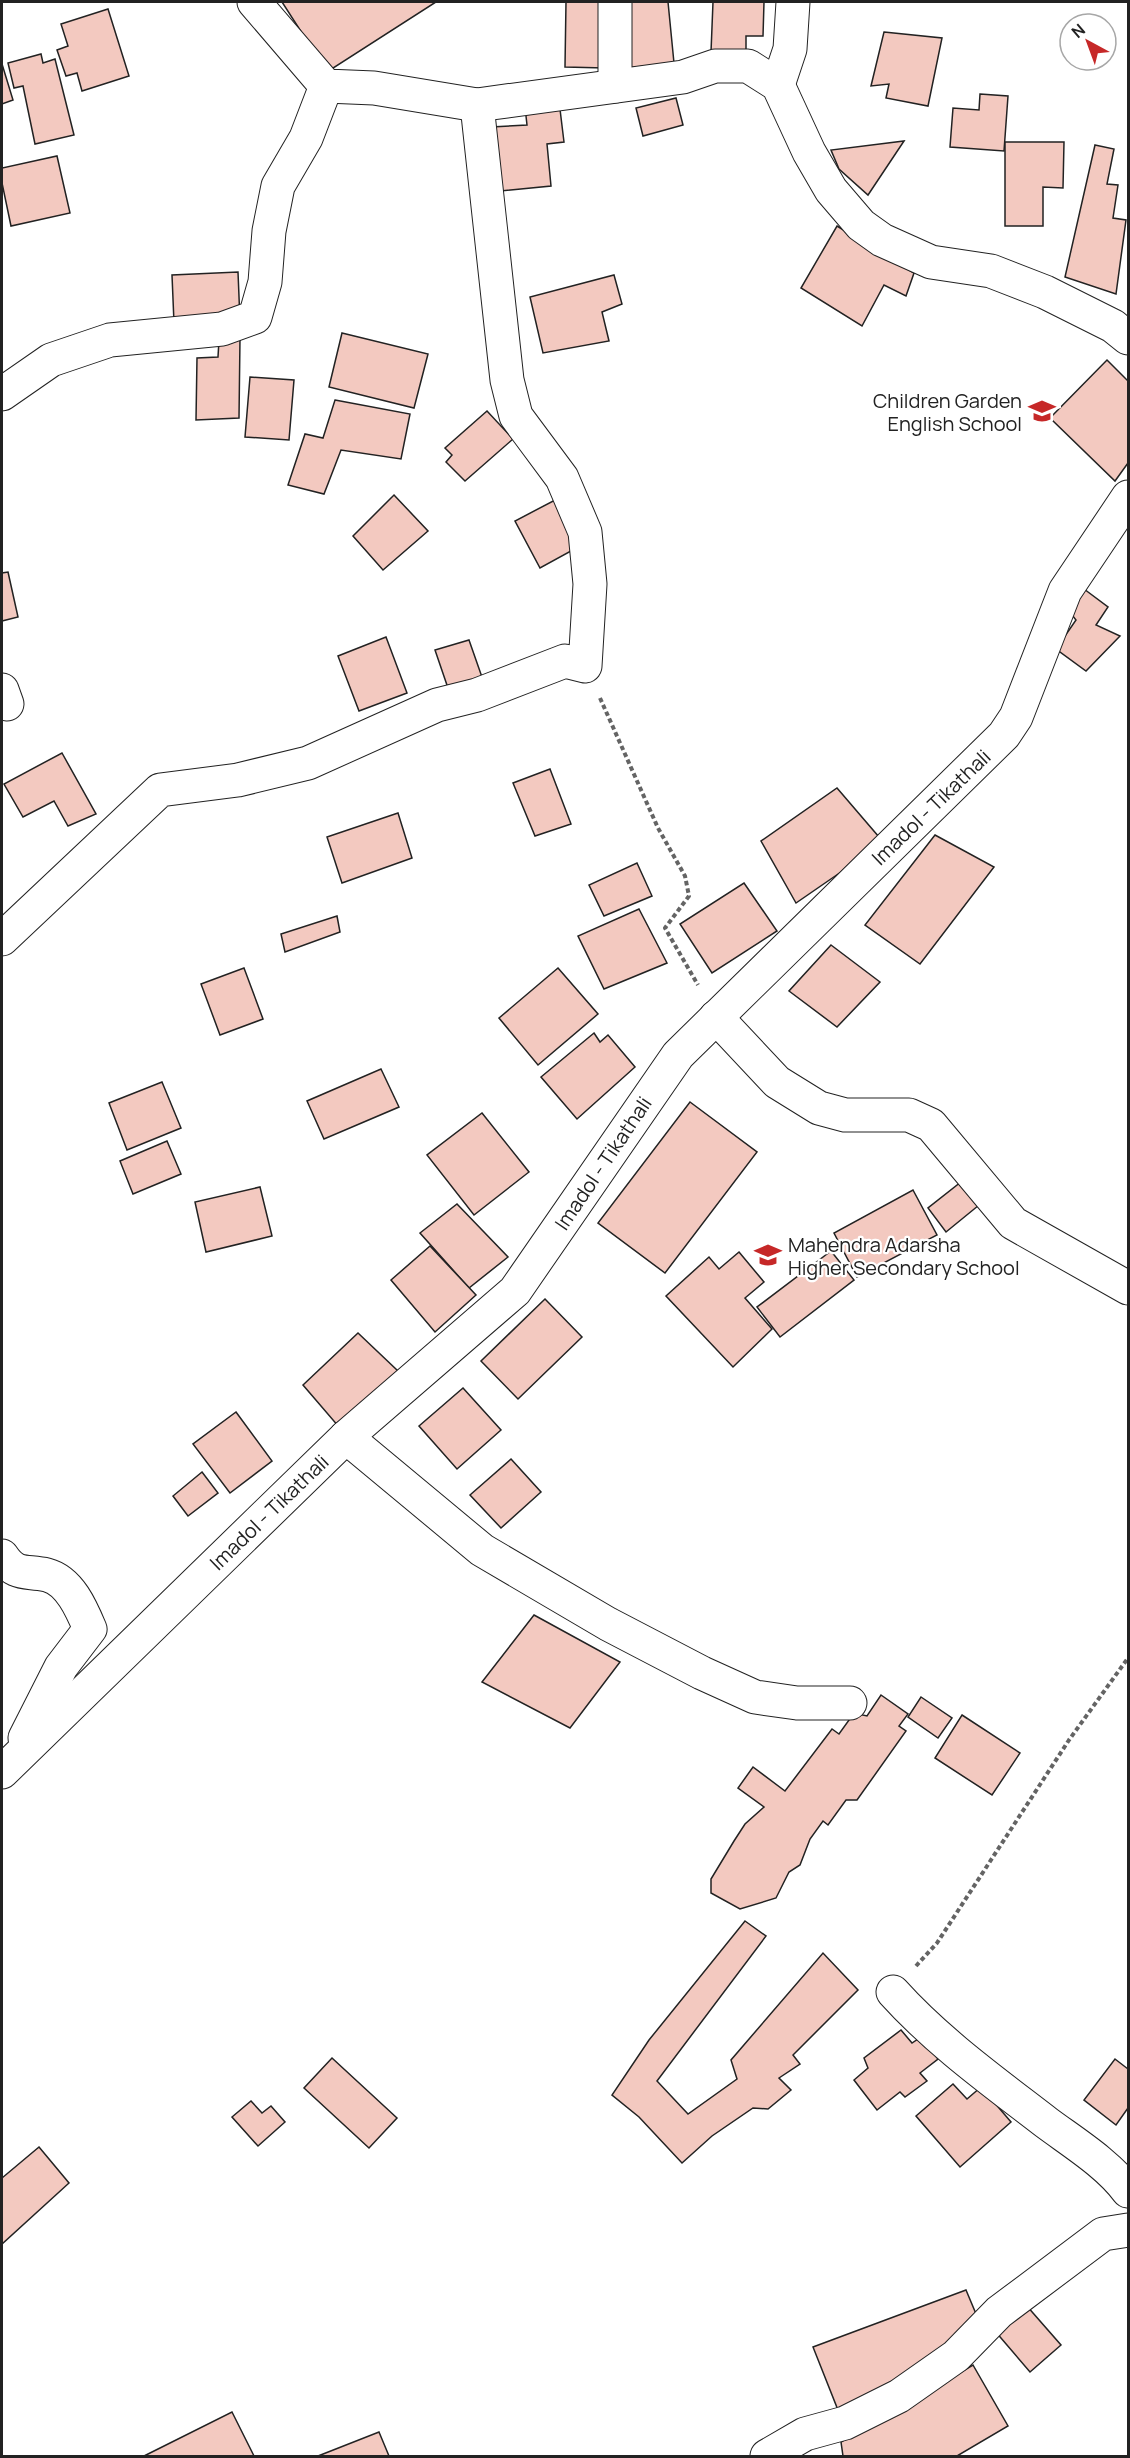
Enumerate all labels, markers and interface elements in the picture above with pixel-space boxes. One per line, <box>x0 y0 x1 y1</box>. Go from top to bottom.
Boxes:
north arrow <box>1058 12 1118 72</box>
text: N <box>1067 19 1090 43</box>
place label: Children Garden English School <box>873 387 1022 437</box>
school or university icon: Children Garden English School <box>1027 396 1057 426</box>
street label: Imadol - Tikathali <box>866 743 996 871</box>
street label: Imadol - Tikathali <box>548 1091 658 1235</box>
place label: Mahendra Adarsha Higher Secondary School <box>788 1231 1020 1281</box>
school or university icon: Mahendra Adarsha Higher Secondary School <box>753 1240 783 1270</box>
street label: Imadol - Tikathali <box>204 1448 334 1576</box>

